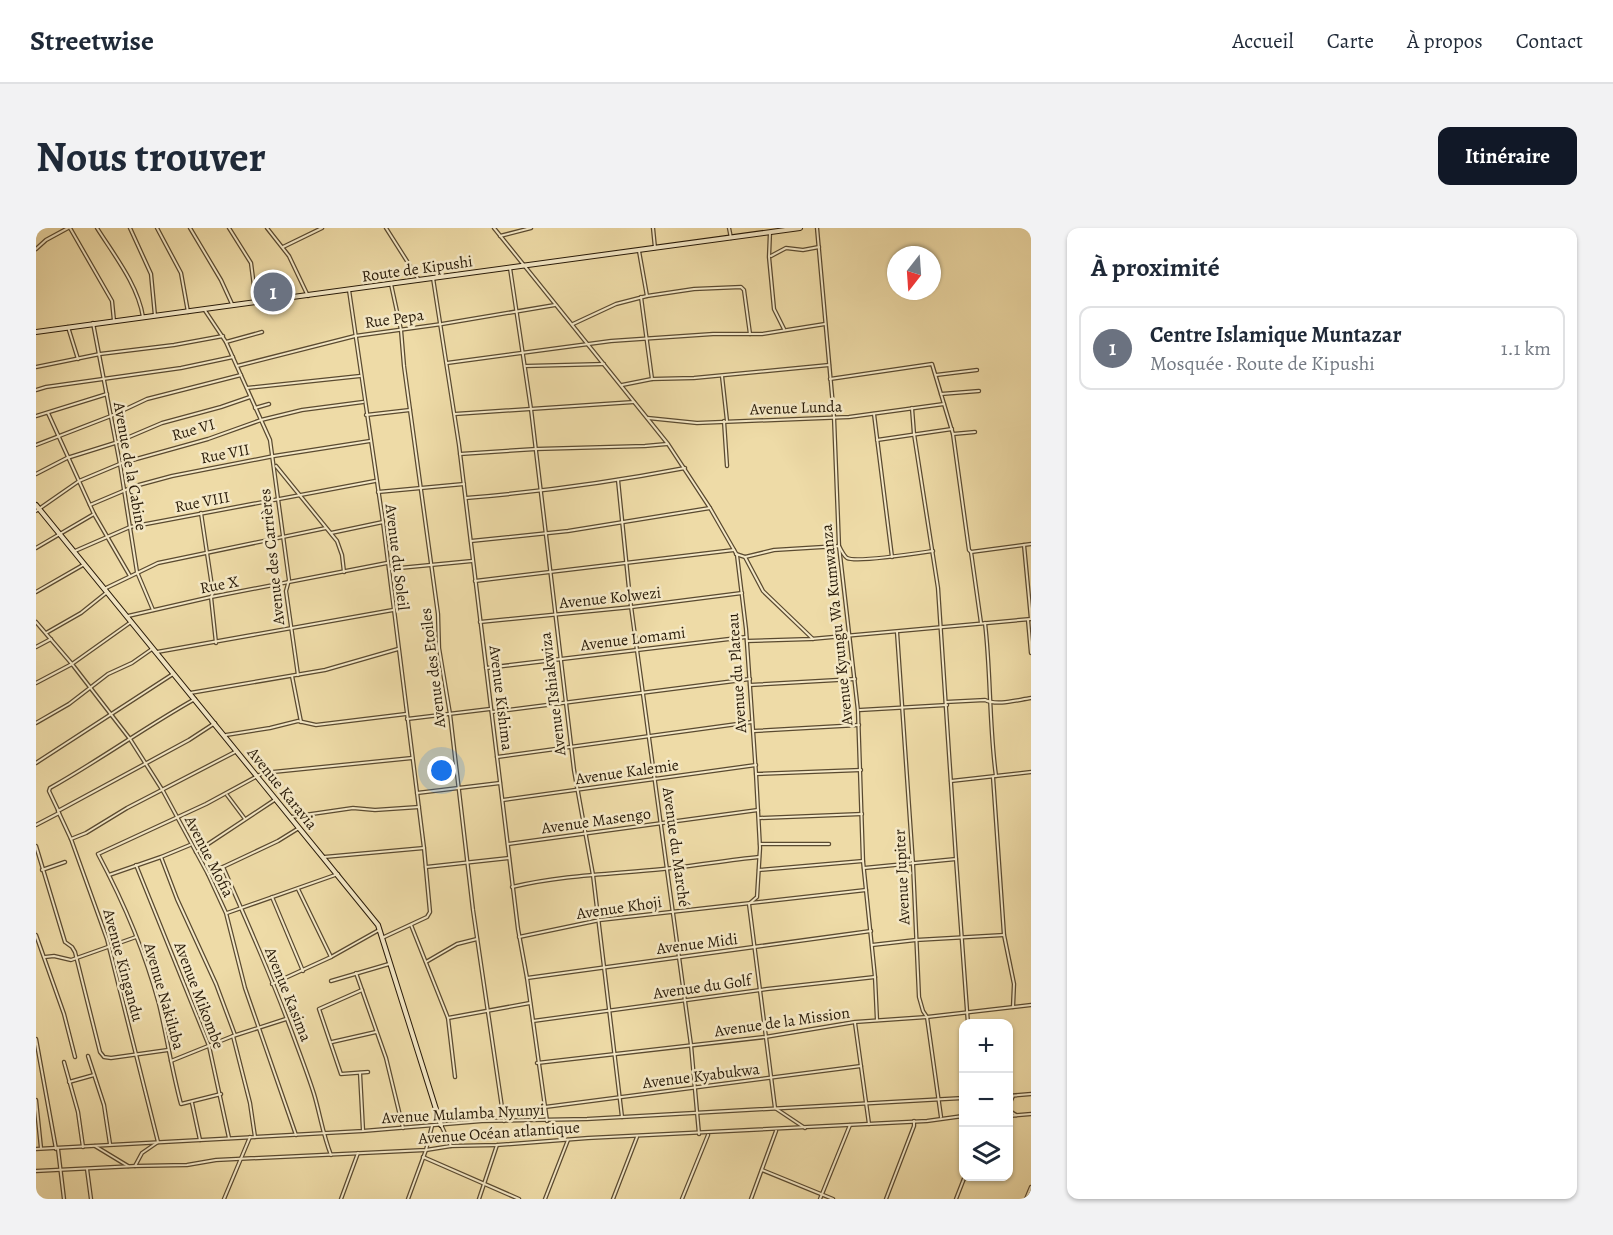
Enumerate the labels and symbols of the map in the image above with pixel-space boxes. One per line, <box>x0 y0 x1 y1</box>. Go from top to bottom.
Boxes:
north arrow <box>887 246 941 300</box>
street label: Route de Kipushi <box>360 250 474 288</box>
pin: 1 <box>254 270 292 314</box>
street label: Rue Pepa <box>363 304 426 334</box>
street label: Avenue Lunda <box>748 395 843 421</box>
street label: Avenue de la Cabine <box>108 399 152 532</box>
street label: Rue VI <box>169 413 217 447</box>
street label: Rue VII <box>199 438 252 470</box>
street label: Rue VIII <box>173 486 231 518</box>
street label: Avenue des Carrières <box>254 488 290 627</box>
street label: Avenue du Soleil <box>379 502 414 612</box>
street label: Avenue Kyungu Wa Kumwanza <box>815 523 859 728</box>
street label: Rue X <box>198 570 241 599</box>
street label: Avenue Kolwezi <box>557 582 662 614</box>
street label: Avenue des Etoiles <box>415 607 451 730</box>
street label: Avenue du Plateau <box>722 612 752 735</box>
street label: Avenue Lomami <box>578 622 687 656</box>
street label: Avenue Tshiakwiza <box>534 630 572 758</box>
street label: Avenue Kishima <box>484 643 518 752</box>
street label: Avenue Karavia <box>241 742 323 835</box>
street label: Avenue Kalemie <box>573 754 680 790</box>
your location <box>427 756 456 785</box>
street label: Avenue du Marché <box>657 785 695 908</box>
street label: Avenue Masengo <box>539 802 652 840</box>
street label: Avenue Mofia <box>179 811 239 902</box>
street label: Avenue Jupiter <box>889 829 916 926</box>
street label: Avenue Khoji <box>574 891 663 925</box>
street label: Avenue Kingandu <box>97 906 149 1024</box>
street label: Avenue Midi <box>654 928 739 960</box>
street label: Avenue Mikombe <box>168 938 230 1052</box>
street label: Avenue Nakiluba <box>138 939 190 1053</box>
street label: Avenue Kasima <box>259 943 317 1045</box>
street label: Avenue du Golf <box>651 969 755 1005</box>
street label: Avenue de la Mission <box>712 1002 851 1043</box>
street label: Avenue Kyabukwa <box>640 1058 762 1094</box>
street label: Avenue Mulamba Nyunyi <box>380 1099 545 1129</box>
street label: Avenue Océan atlantique <box>417 1116 581 1150</box>

